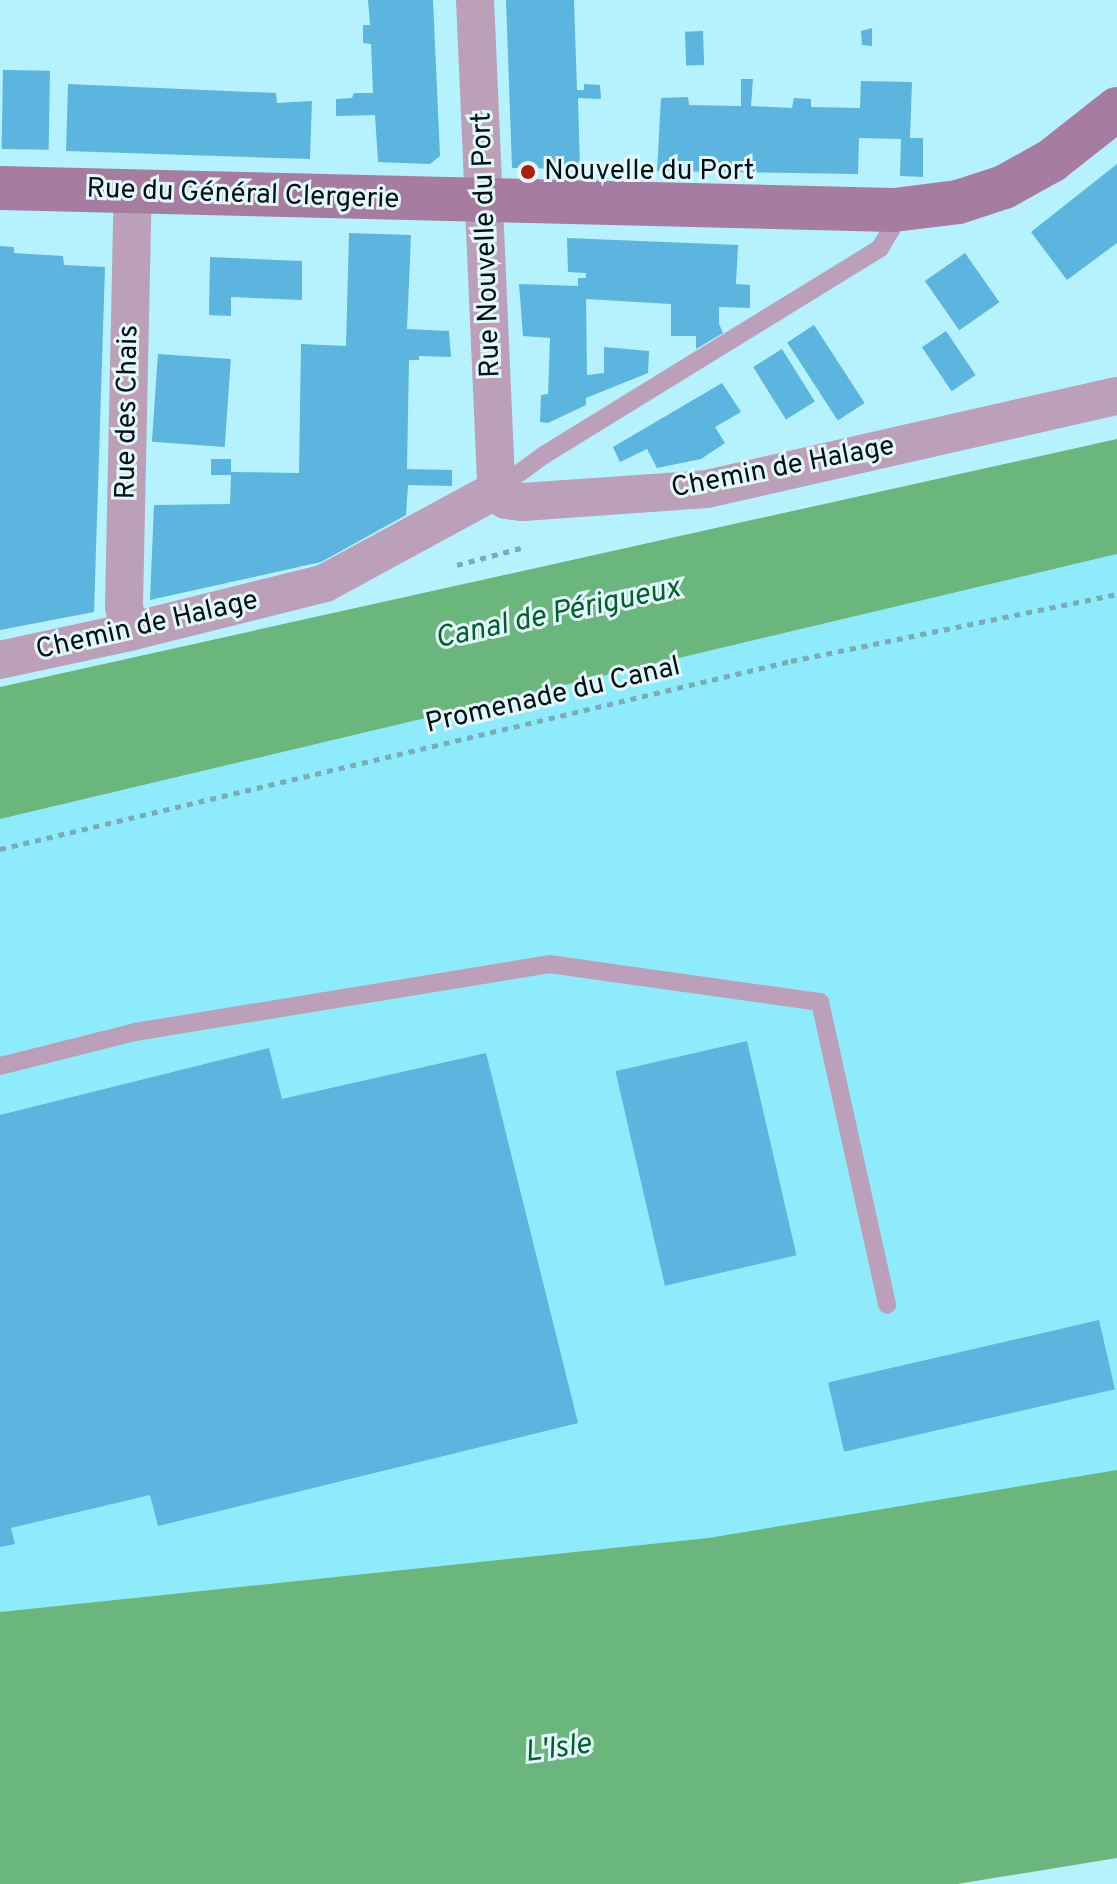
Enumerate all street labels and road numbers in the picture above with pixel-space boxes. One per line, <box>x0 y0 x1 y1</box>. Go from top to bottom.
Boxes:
street label: Rue Nouvelle du Port <box>466 112 508 378</box>
street label: Rue du Général Clergerie <box>86 173 400 217</box>
street label: Rue des Chais <box>110 324 146 500</box>
street label: Chemin de Halage <box>668 430 898 506</box>
street label: Chemin de Halage <box>33 584 261 668</box>
street label: Promenade du Canal <box>422 650 684 742</box>

